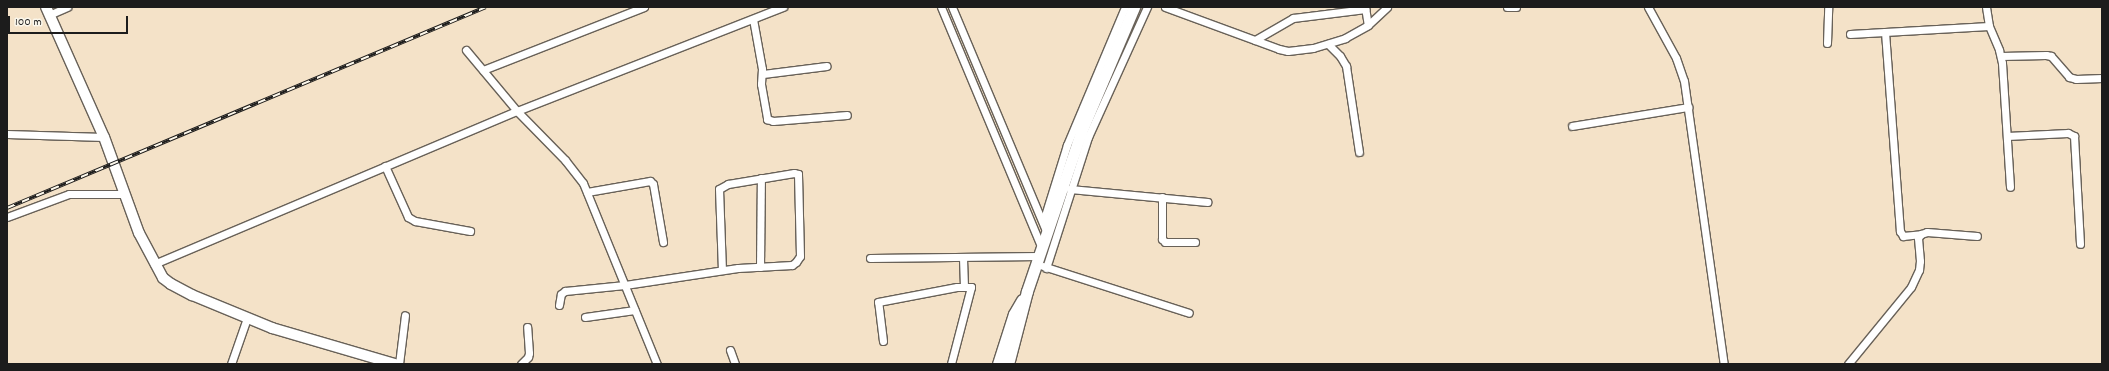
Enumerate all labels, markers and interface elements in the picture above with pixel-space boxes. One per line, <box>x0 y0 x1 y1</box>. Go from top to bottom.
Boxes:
scale bar <box>10 8 130 34</box>
text: 100 m <box>15 14 42 31</box>

